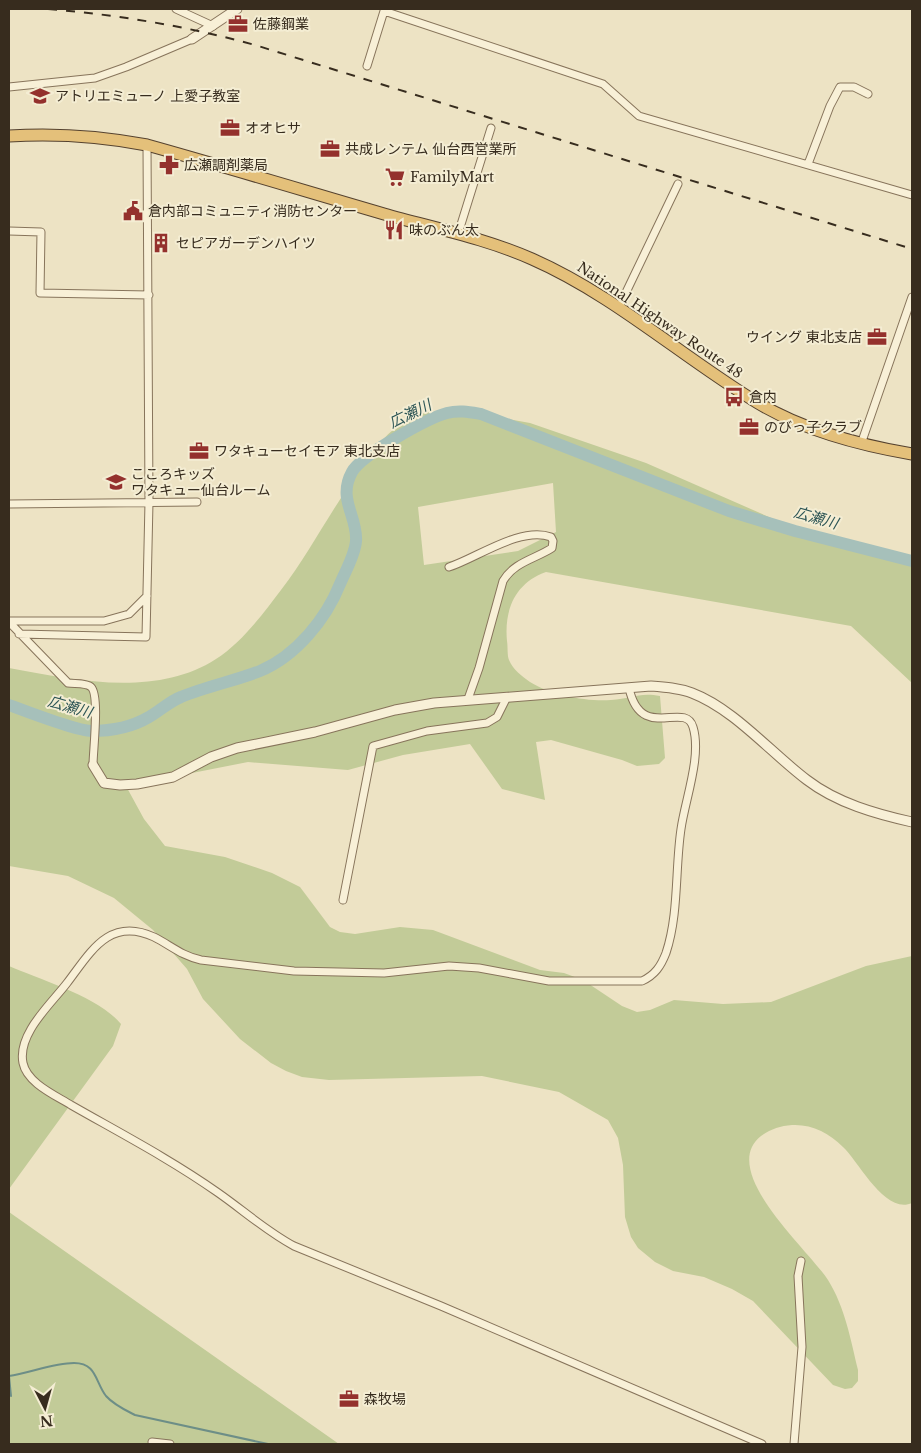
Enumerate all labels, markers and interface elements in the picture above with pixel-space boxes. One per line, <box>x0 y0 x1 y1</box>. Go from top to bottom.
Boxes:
office icon: 佐藤鋼業 <box>227 13 249 35</box>
place label: 佐藤鋼業 <box>253 15 309 33</box>
school or university icon: アトリエミューノ 上愛子教室 <box>29 85 51 107</box>
place label: アトリエミューノ 上愛子教室 <box>55 87 240 105</box>
office icon: オオヒサ <box>219 117 241 139</box>
place label: オオヒサ <box>245 119 301 137</box>
office icon: 共成レンテム 仙台西営業所 <box>319 138 341 160</box>
place label: 共成レンテム 仙台西営業所 <box>345 140 517 158</box>
pharmacy icon: 広瀬調剤薬局 <box>158 154 180 176</box>
place label: 広瀬調剤薬局 <box>184 156 268 174</box>
supermarket icon: FamilyMart <box>384 166 406 188</box>
place label: FamilyMart <box>410 168 495 186</box>
public building icon: 倉内部コミュニティ消防センター <box>122 200 144 222</box>
place label: 倉内部コミュニティ消防センター <box>148 202 357 220</box>
restaurant icon: 味のぶん太 <box>383 219 405 241</box>
place label: 味のぶん太 <box>409 221 479 239</box>
building icon: セピアガーデンハイツ <box>150 232 172 254</box>
place label: セピアガーデンハイツ <box>176 234 316 252</box>
street label: National Highway Route 48 <box>574 258 746 382</box>
office icon: ウイング 東北支店 <box>866 326 888 348</box>
place label: ウイング 東北支店 <box>746 328 862 346</box>
bus stop icon: 倉内 <box>723 386 745 408</box>
place label: 倉内 <box>749 388 777 406</box>
water label: 広瀬川 <box>385 394 436 432</box>
office icon: のびっ子クラブ <box>738 416 760 438</box>
place label: のびっ子クラブ <box>764 418 862 436</box>
office icon: ワタキューセイモア 東北支店 <box>188 440 210 462</box>
place label: ワタキューセイモア 東北支店 <box>214 442 400 460</box>
place label: こころキッズ ワタキュー仙台ルーム <box>131 465 271 499</box>
school or university icon: こころキッズ ワタキュー仙台ルーム <box>105 471 127 493</box>
water label: 広瀬川 <box>792 502 842 533</box>
water label: 広瀬川 <box>46 691 96 722</box>
north arrow <box>20 1383 70 1433</box>
office icon: 森牧場 <box>338 1388 360 1410</box>
place label: 森牧場 <box>364 1390 406 1408</box>
text: N <box>39 1411 54 1431</box>

